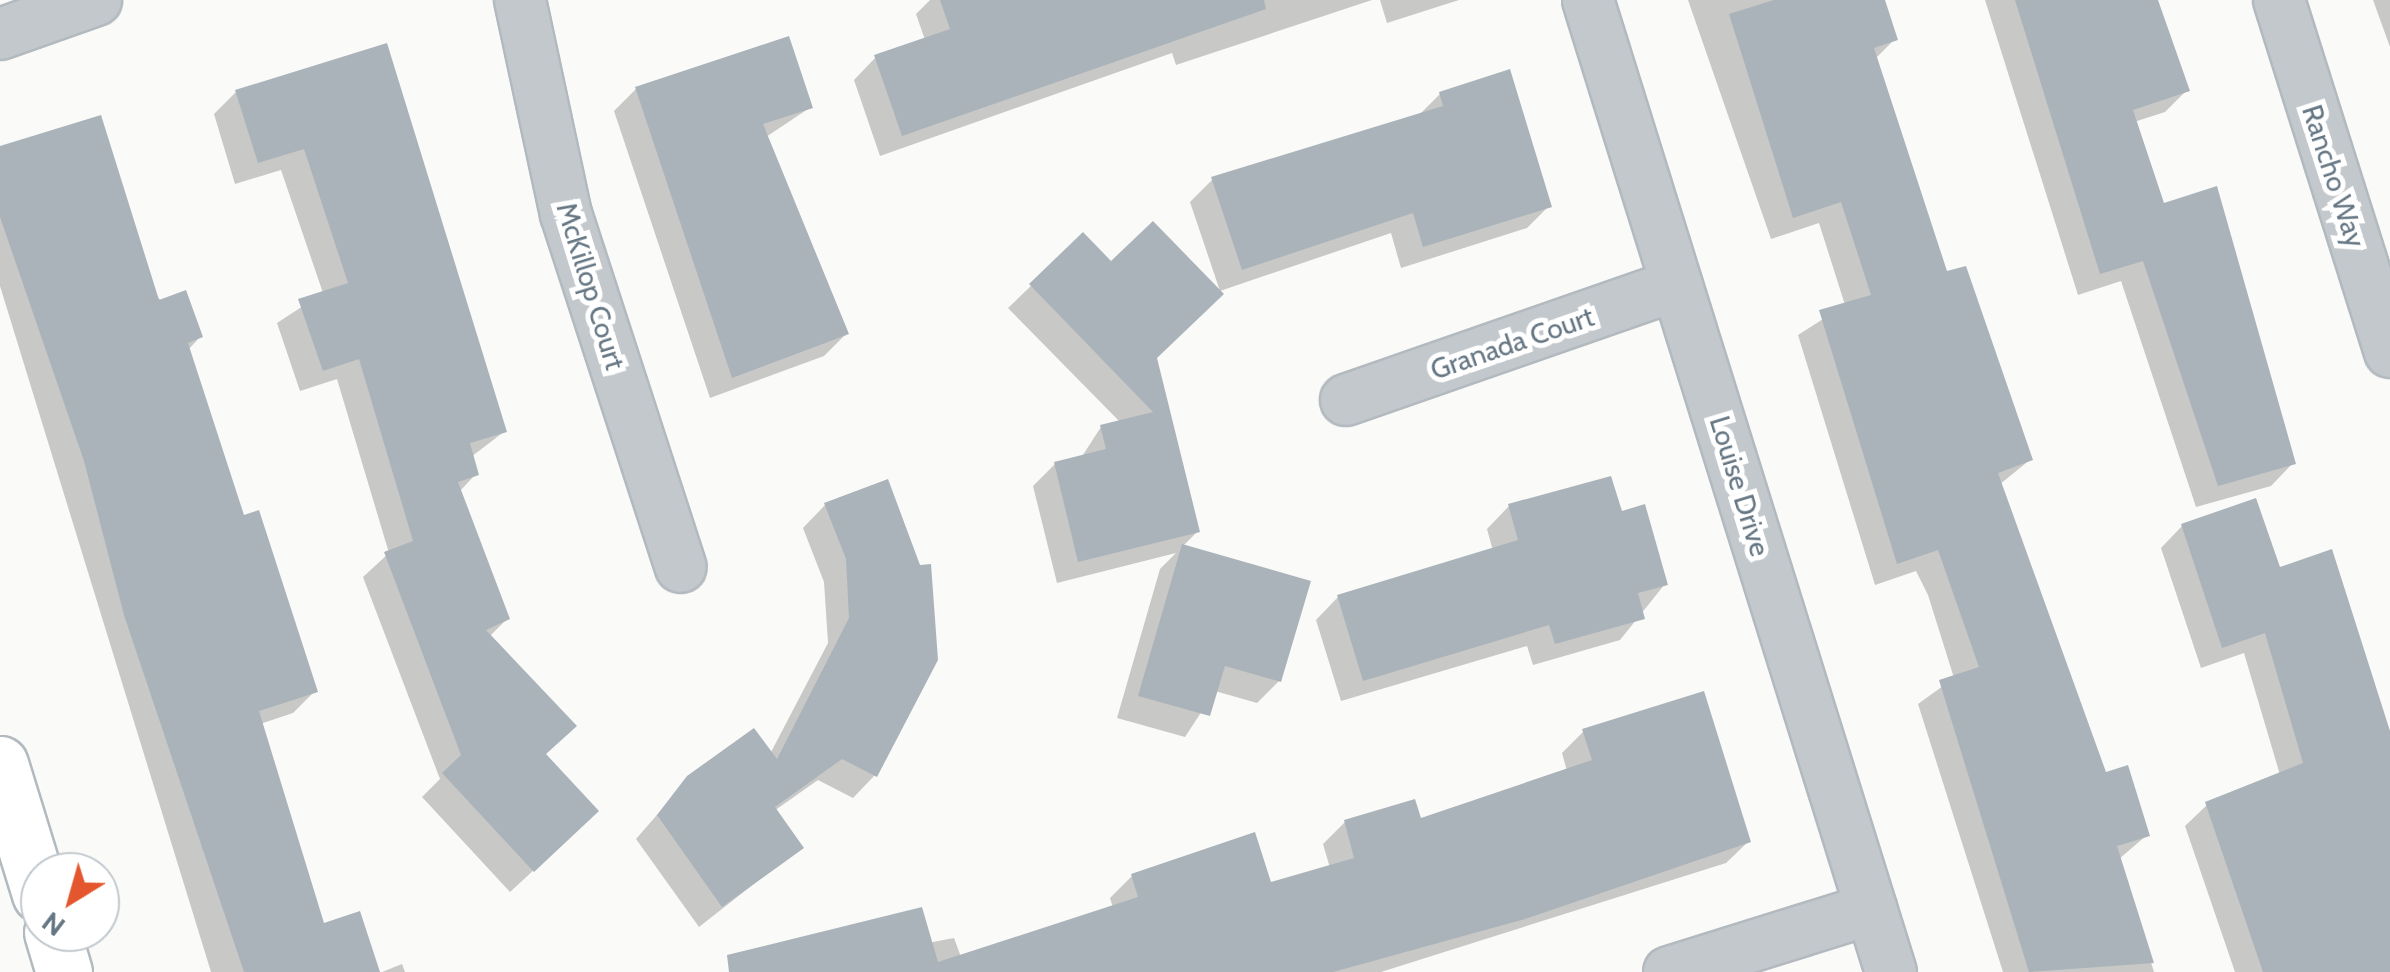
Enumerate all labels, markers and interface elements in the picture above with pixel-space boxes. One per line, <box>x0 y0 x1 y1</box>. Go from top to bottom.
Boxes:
street label: Rancho Way <box>2295 101 2373 251</box>
street label: McKillop Court <box>550 198 632 374</box>
street label: Granada Court <box>1426 299 1598 387</box>
street label: Louise Drive <box>1703 412 1777 560</box>
north arrow <box>20 852 120 952</box>
text: N <box>35 905 71 944</box>

